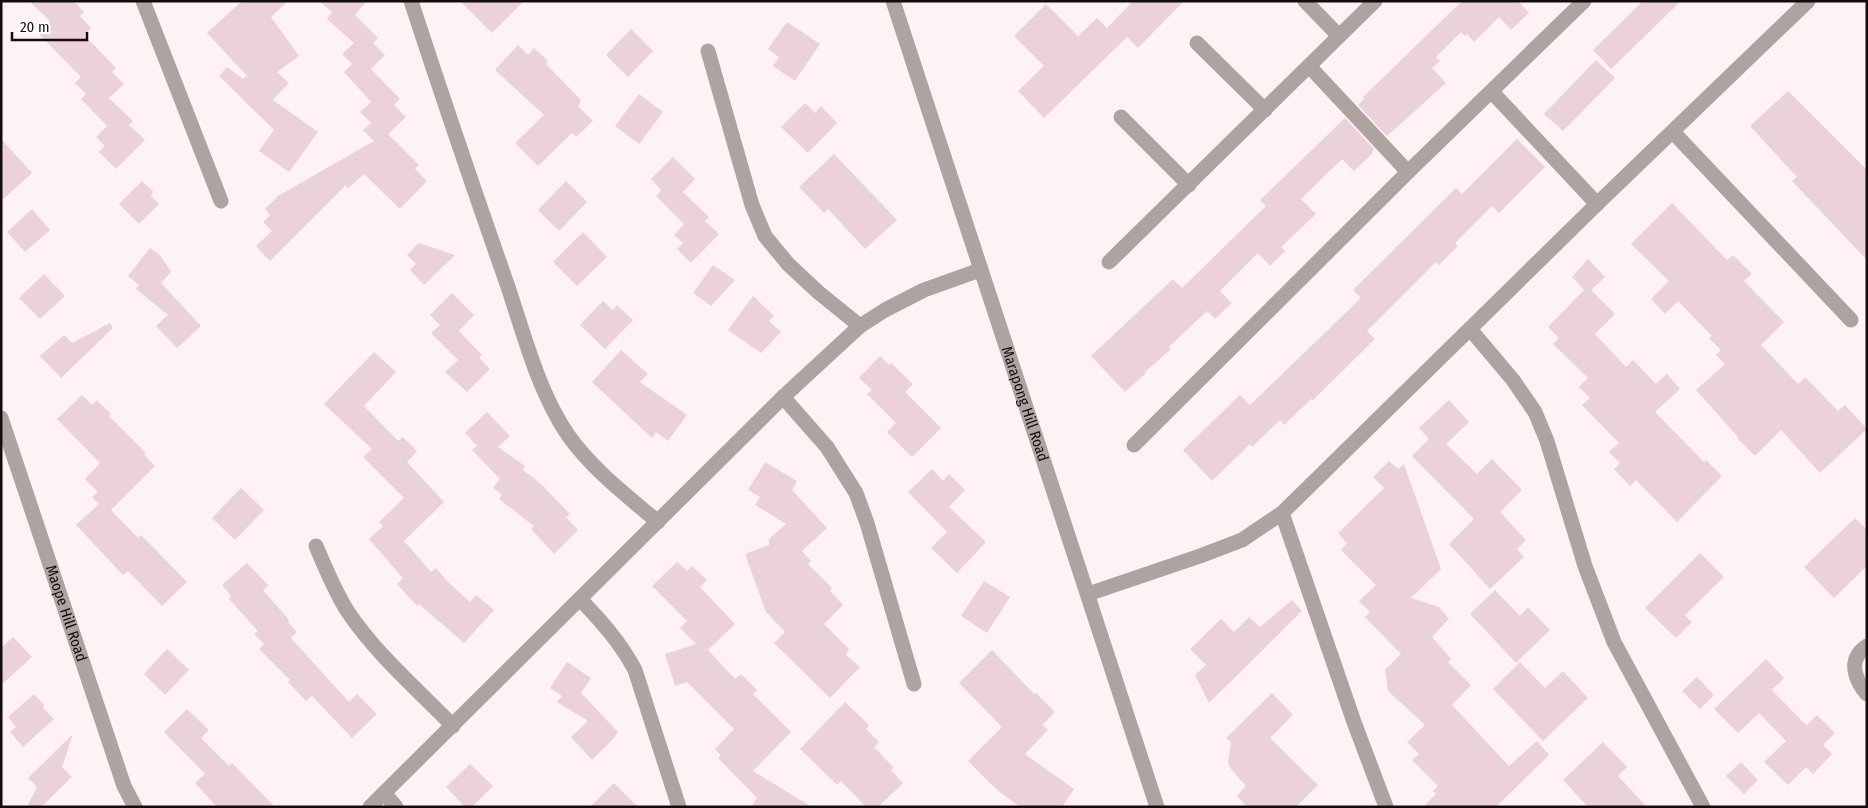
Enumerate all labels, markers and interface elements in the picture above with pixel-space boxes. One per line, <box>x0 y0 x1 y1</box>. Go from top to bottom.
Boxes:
scale bar <box>12 10 88 42</box>
text: 20 m <box>20 18 50 36</box>
street label: Marapong Hill Road <box>998 344 1052 464</box>
street label: Maope Hill Road <box>42 563 91 664</box>

